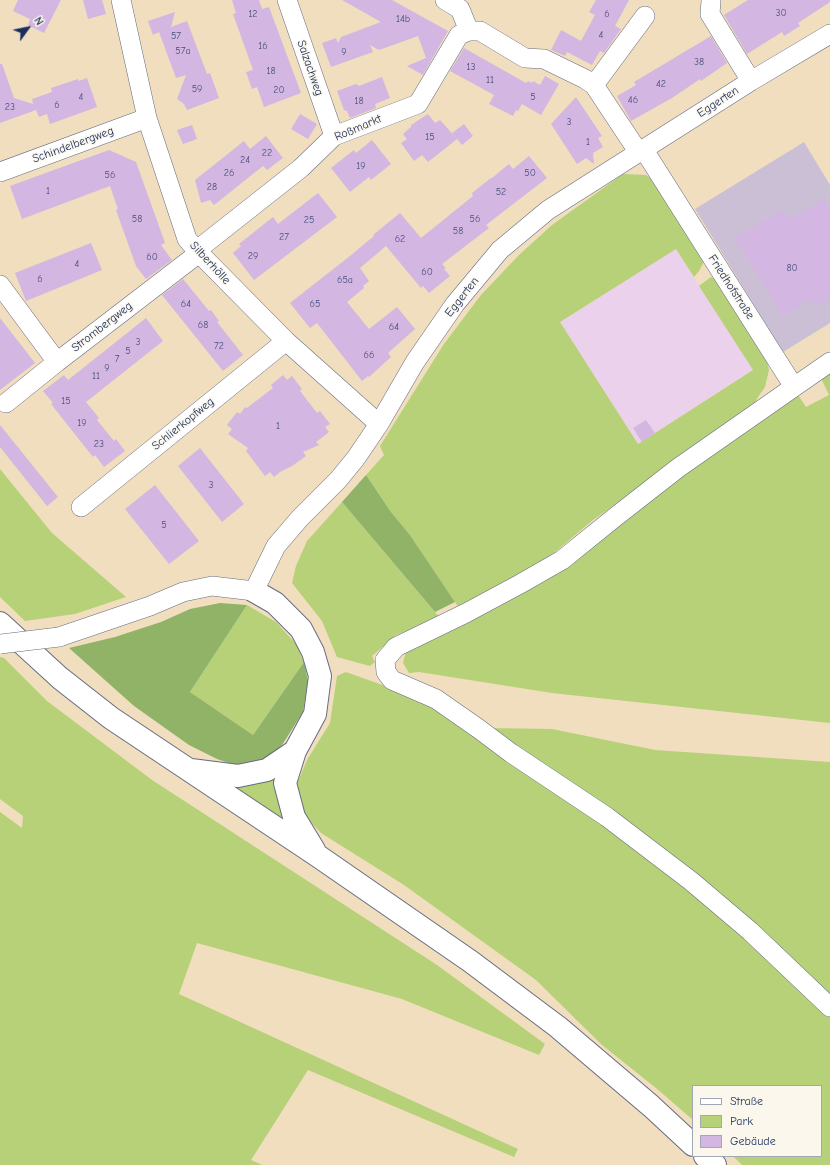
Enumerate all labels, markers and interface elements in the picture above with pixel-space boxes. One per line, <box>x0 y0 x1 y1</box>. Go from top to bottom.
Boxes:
house number: 30 <box>775 7 787 19</box>
north arrow <box>8 8 48 48</box>
house number: 12 <box>248 8 258 20</box>
house number: 6 <box>604 8 610 20</box>
house number: 14b <box>396 13 410 25</box>
text: N <box>31 15 46 28</box>
house number: 4 <box>599 29 603 41</box>
house number: 57 <box>171 30 181 42</box>
street label: Salzachweg <box>294 38 326 98</box>
house number: 16 <box>258 40 268 52</box>
house number: 57a <box>175 45 191 57</box>
house number: 9 <box>341 46 347 58</box>
house number: 38 <box>694 56 704 68</box>
house number: 13 <box>466 61 476 73</box>
house number: 18 <box>266 65 276 77</box>
house number: 11 <box>486 74 494 86</box>
house number: 42 <box>656 78 666 90</box>
house number: 59 <box>192 83 202 95</box>
street label: Eggerten <box>695 83 741 121</box>
house number: 20 <box>273 84 285 96</box>
house number: 4 <box>79 91 83 103</box>
house number: 5 <box>530 91 536 103</box>
house number: 46 <box>628 94 638 106</box>
house number: 18 <box>354 95 364 107</box>
house number: 6 <box>54 99 60 111</box>
house number: 23 <box>5 101 15 113</box>
street label: Roßmarkt <box>332 112 384 144</box>
house number: 3 <box>566 116 572 128</box>
street label: Schindelbergweg <box>30 124 116 166</box>
house number: 15 <box>425 131 435 143</box>
house number: 1 <box>586 136 590 148</box>
house number: 22 <box>262 147 272 159</box>
house number: 24 <box>240 154 250 166</box>
house number: 19 <box>356 160 366 172</box>
house number: 26 <box>224 167 234 179</box>
house number: 50 <box>524 167 536 179</box>
house number: 56 <box>105 169 115 181</box>
house number: 28 <box>207 181 217 193</box>
house number: 1 <box>46 185 50 197</box>
house number: 52 <box>496 186 506 198</box>
house number: 58 <box>132 213 142 225</box>
house number: 56 <box>470 213 480 225</box>
house number: 25 <box>304 214 314 226</box>
house number: 58 <box>453 225 463 237</box>
house number: 27 <box>279 231 289 243</box>
house number: 62 <box>395 233 405 245</box>
street label: Silberhölle <box>187 239 233 287</box>
house number: 29 <box>248 250 258 262</box>
house number: 60 <box>146 251 158 263</box>
street label: Friedhofstraße <box>705 252 757 322</box>
house number: 4 <box>75 258 79 270</box>
house number: 80 <box>786 262 798 274</box>
house number: 60 <box>421 266 433 278</box>
house number: 6 <box>37 273 43 285</box>
house number: 65a <box>337 274 353 286</box>
street label: Eggerten <box>442 274 482 320</box>
house number: 64 <box>181 298 191 310</box>
house number: 65 <box>310 298 320 310</box>
street label: Strombergweg <box>69 299 135 355</box>
house number: 68 <box>198 319 208 331</box>
house number: 64 <box>389 321 399 333</box>
house number: 3 <box>135 336 141 348</box>
house number: 72 <box>214 340 224 352</box>
house number: 5 <box>125 345 131 357</box>
house number: 66 <box>364 349 374 361</box>
house number: 7 <box>115 353 119 365</box>
house number: 9 <box>104 362 110 374</box>
house number: 11 <box>92 370 100 382</box>
house number: 15 <box>61 395 71 407</box>
street label: Schlierkopfweg <box>149 395 217 453</box>
house number: 19 <box>77 417 87 429</box>
house number: 1 <box>276 420 280 432</box>
house number: 23 <box>94 438 104 450</box>
house number: 3 <box>208 479 214 491</box>
house number: 5 <box>161 519 167 531</box>
legend <box>692 1085 822 1157</box>
text: Straße <box>730 1094 763 1108</box>
text: Park <box>730 1114 753 1128</box>
text: Gebäude <box>730 1134 776 1148</box>

